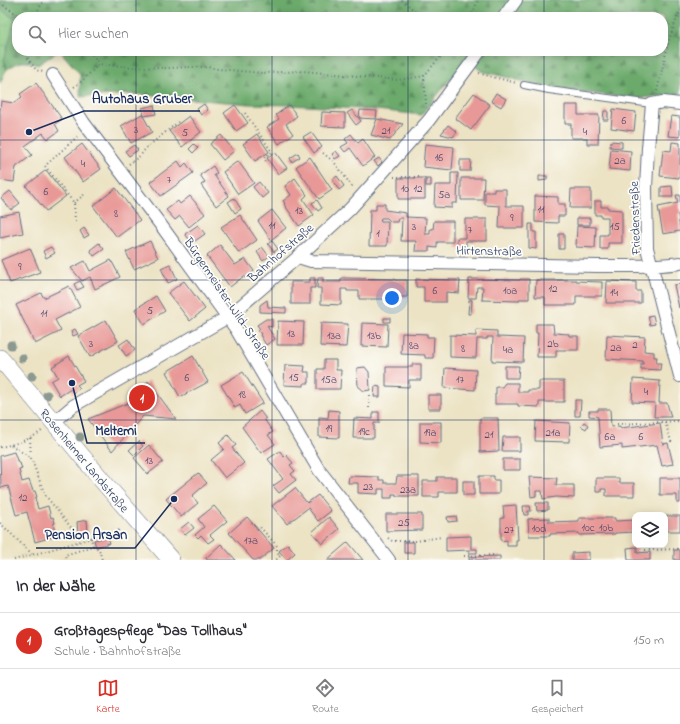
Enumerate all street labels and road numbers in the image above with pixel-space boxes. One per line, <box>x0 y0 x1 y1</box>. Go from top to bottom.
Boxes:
street label: Friedenstraße <box>625 181 646 256</box>
street label: Bahnhofstraße <box>243 219 318 288</box>
street label: Bürgermeister-Wild-Straße <box>177 233 275 364</box>
street label: Hirtenstraße <box>456 241 522 262</box>
street label: Rosenheimer Landstraße <box>35 405 133 517</box>

